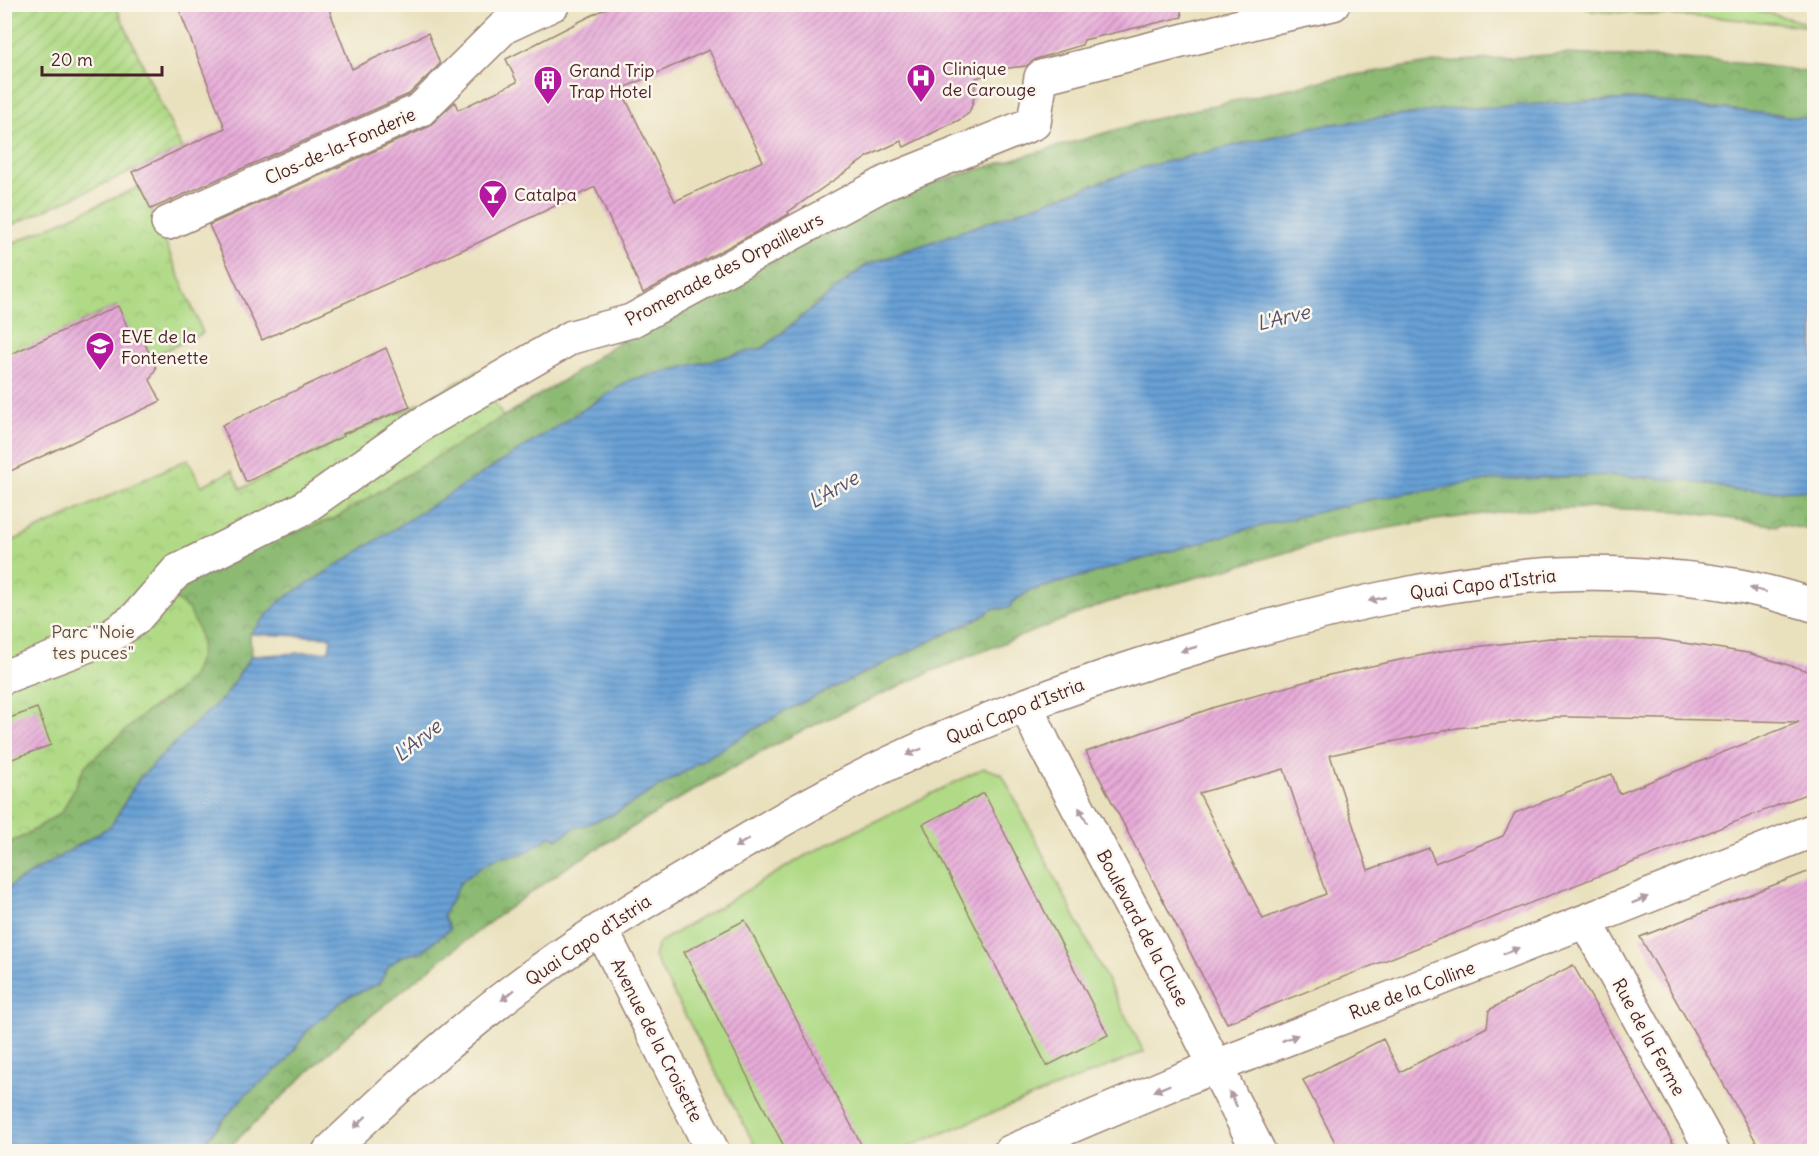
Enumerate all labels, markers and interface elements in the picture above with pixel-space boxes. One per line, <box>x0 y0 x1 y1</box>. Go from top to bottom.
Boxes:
scale bar <box>42 39 162 77</box>
text: 20 m <box>51 48 93 71</box>
place label: Clinique de Carouge <box>942 57 1036 101</box>
place label: Grand Trip Trap Hotel <box>569 59 655 103</box>
hospital icon: Clinique de Carouge <box>905 62 937 104</box>
building icon: Grand Trip Trap Hotel <box>532 64 564 106</box>
street label: Clos-de-la-Fonderie <box>261 102 419 190</box>
bar icon: Catalpa <box>477 178 509 220</box>
place label: Catalpa <box>514 183 577 206</box>
street label: Promenade des Orpailleurs <box>621 207 827 331</box>
water label: L'Arve <box>1254 298 1313 336</box>
place label: EVE de la Fontenette <box>121 325 208 369</box>
school or university icon: EVE de la Fontenette <box>84 330 116 372</box>
water label: L'Arve <box>803 464 864 513</box>
street label: Quai Capo d'Istria <box>1409 564 1557 604</box>
one-way arrow <box>1749 585 1767 595</box>
one-way arrow <box>1368 594 1386 604</box>
park label: Parc "Noie tes puces" <box>51 620 135 664</box>
one-way arrow <box>1179 645 1197 654</box>
street label: Quai Capo d'Istria <box>943 673 1087 749</box>
water label: L'Arve <box>388 713 447 766</box>
one-way arrow <box>905 748 923 757</box>
one-way arrow <box>1078 807 1088 824</box>
one-way arrow <box>733 838 750 848</box>
street label: Boulevard de la Cluse <box>1092 846 1194 1010</box>
street label: Quai Capo d'Istria <box>521 889 655 991</box>
one-way arrow <box>1631 895 1649 904</box>
one-way arrow <box>1502 946 1520 955</box>
street label: Avenue de la Croisette <box>606 954 708 1126</box>
street label: Rue de la Colline <box>1346 955 1478 1025</box>
street label: Rue de la Ferme <box>1607 974 1691 1100</box>
one-way arrow <box>500 988 516 1001</box>
one-way arrow <box>1281 1033 1299 1042</box>
one-way arrow <box>1152 1083 1170 1093</box>
one-way arrow <box>1228 1090 1238 1107</box>
one-way arrow <box>353 1115 368 1129</box>

